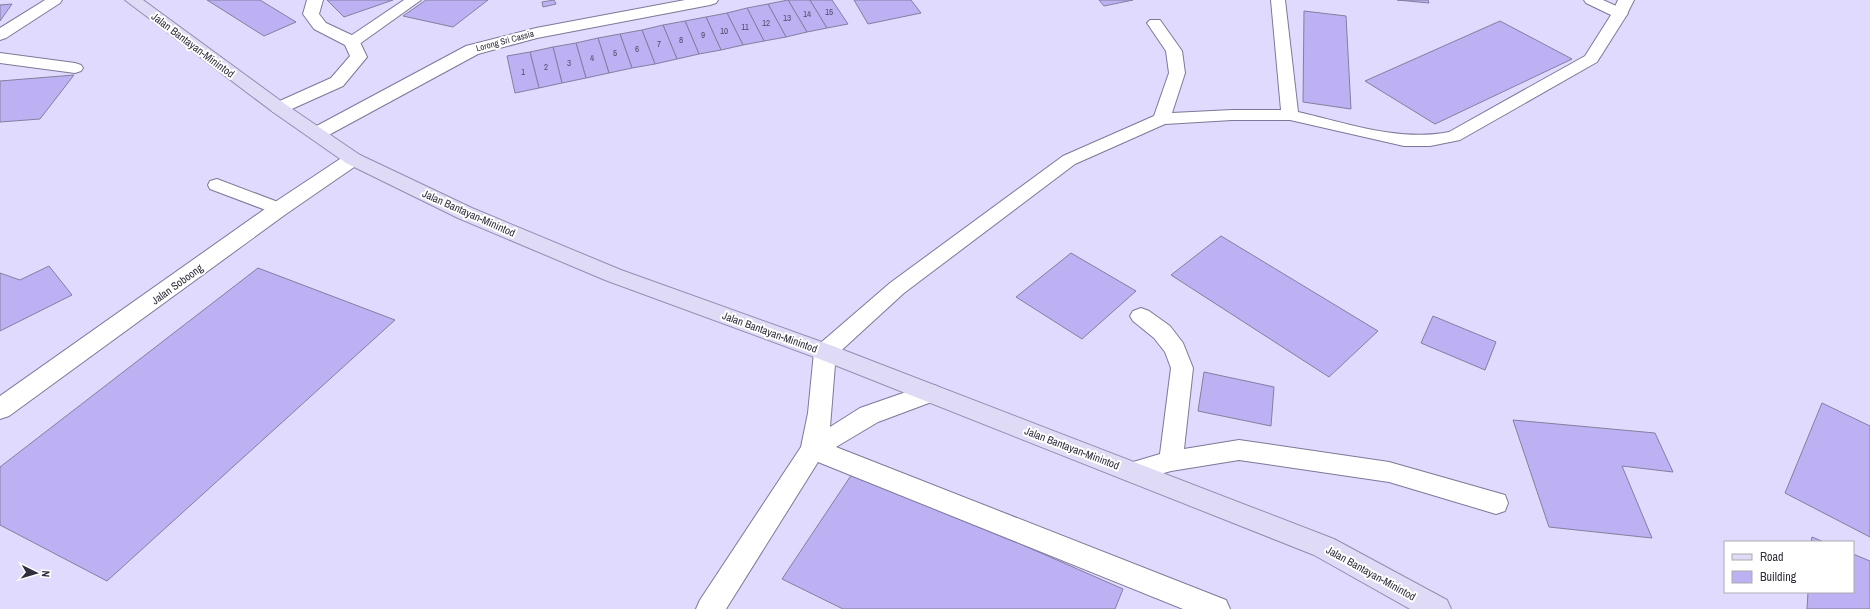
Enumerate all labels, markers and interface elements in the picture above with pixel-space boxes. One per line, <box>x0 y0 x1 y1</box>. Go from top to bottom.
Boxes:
house number: 15 <box>825 6 833 18</box>
house number: 14 <box>803 8 811 20</box>
street label: Jalan Bantayan-Minintod <box>149 9 237 81</box>
house number: 13 <box>783 12 791 24</box>
house number: 12 <box>762 17 770 29</box>
house number: 11 <box>741 21 749 33</box>
house number: 10 <box>720 25 728 37</box>
street label: Lorong Sri Cassia <box>475 28 535 54</box>
house number: 9 <box>701 29 705 41</box>
house number: 8 <box>679 34 683 46</box>
house number: 7 <box>657 38 661 50</box>
house number: 6 <box>635 43 639 55</box>
house number: 5 <box>613 47 617 59</box>
house number: 4 <box>590 52 594 64</box>
house number: 3 <box>567 57 571 69</box>
house number: 2 <box>544 61 548 73</box>
house number: 1 <box>521 66 525 78</box>
street label: Jalan Bantayan-Minintod <box>420 186 518 240</box>
street label: Jalan Soboong <box>149 261 205 307</box>
street label: Jalan Bantayan-Minintod <box>720 308 820 356</box>
street label: Jalan Bantayan-Minintod <box>1023 423 1121 473</box>
legend <box>1724 541 1854 593</box>
street label: Jalan Bantayan-Minintod <box>1324 543 1418 603</box>
text: Road <box>1760 549 1784 565</box>
north arrow <box>16 553 56 593</box>
text: Building <box>1760 569 1797 585</box>
text: N <box>39 570 53 578</box>

